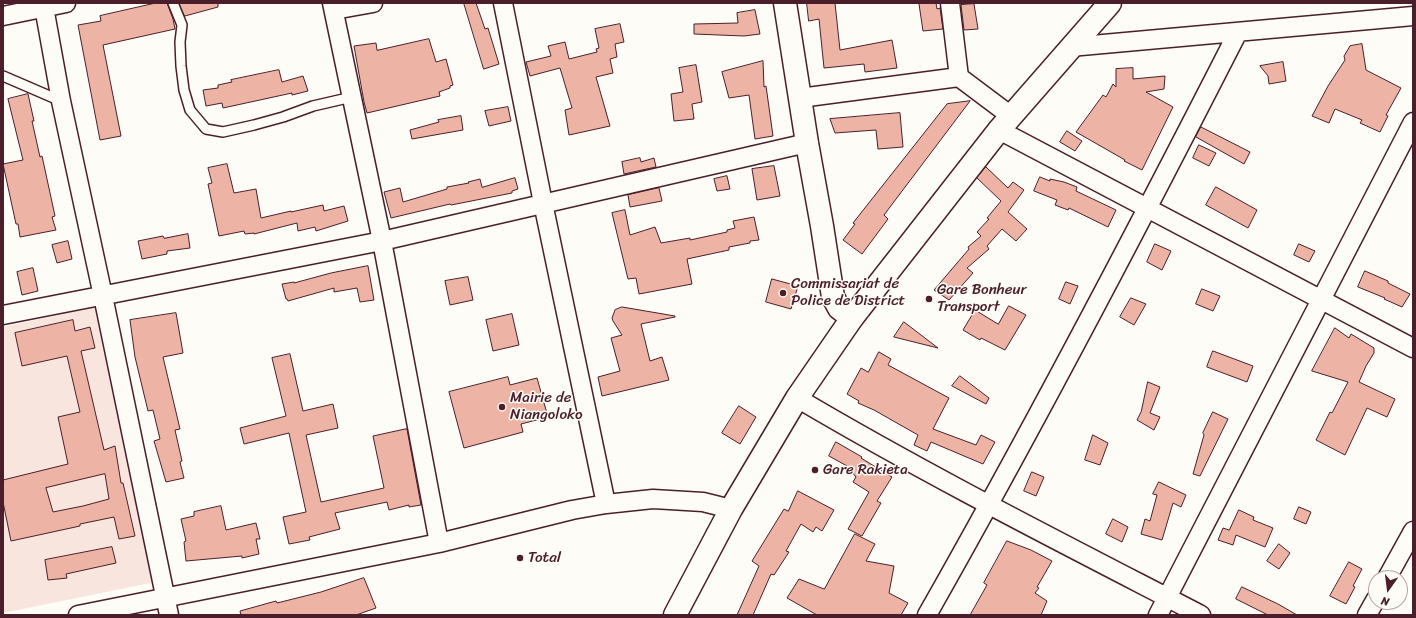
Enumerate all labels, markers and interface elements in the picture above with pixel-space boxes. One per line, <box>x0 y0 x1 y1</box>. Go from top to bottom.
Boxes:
place label: Commissariat de Police de District <box>791 275 905 310</box>
place label: Gare Bonheur Transport <box>937 281 1027 316</box>
marker: Commissariat de Police de District <box>778 288 788 298</box>
marker: Gare Bonheur Transport <box>924 294 934 304</box>
place label: Mairie de Niangoloko <box>510 389 583 424</box>
marker: Mairie de Niangoloko <box>497 402 507 412</box>
place label: Gare Rakieta <box>823 461 908 479</box>
marker: Gare Rakieta <box>810 465 820 475</box>
place label: Total <box>528 549 561 567</box>
marker: Total <box>515 553 525 563</box>
north arrow <box>1368 570 1408 610</box>
text: N <box>1379 591 1391 611</box>

